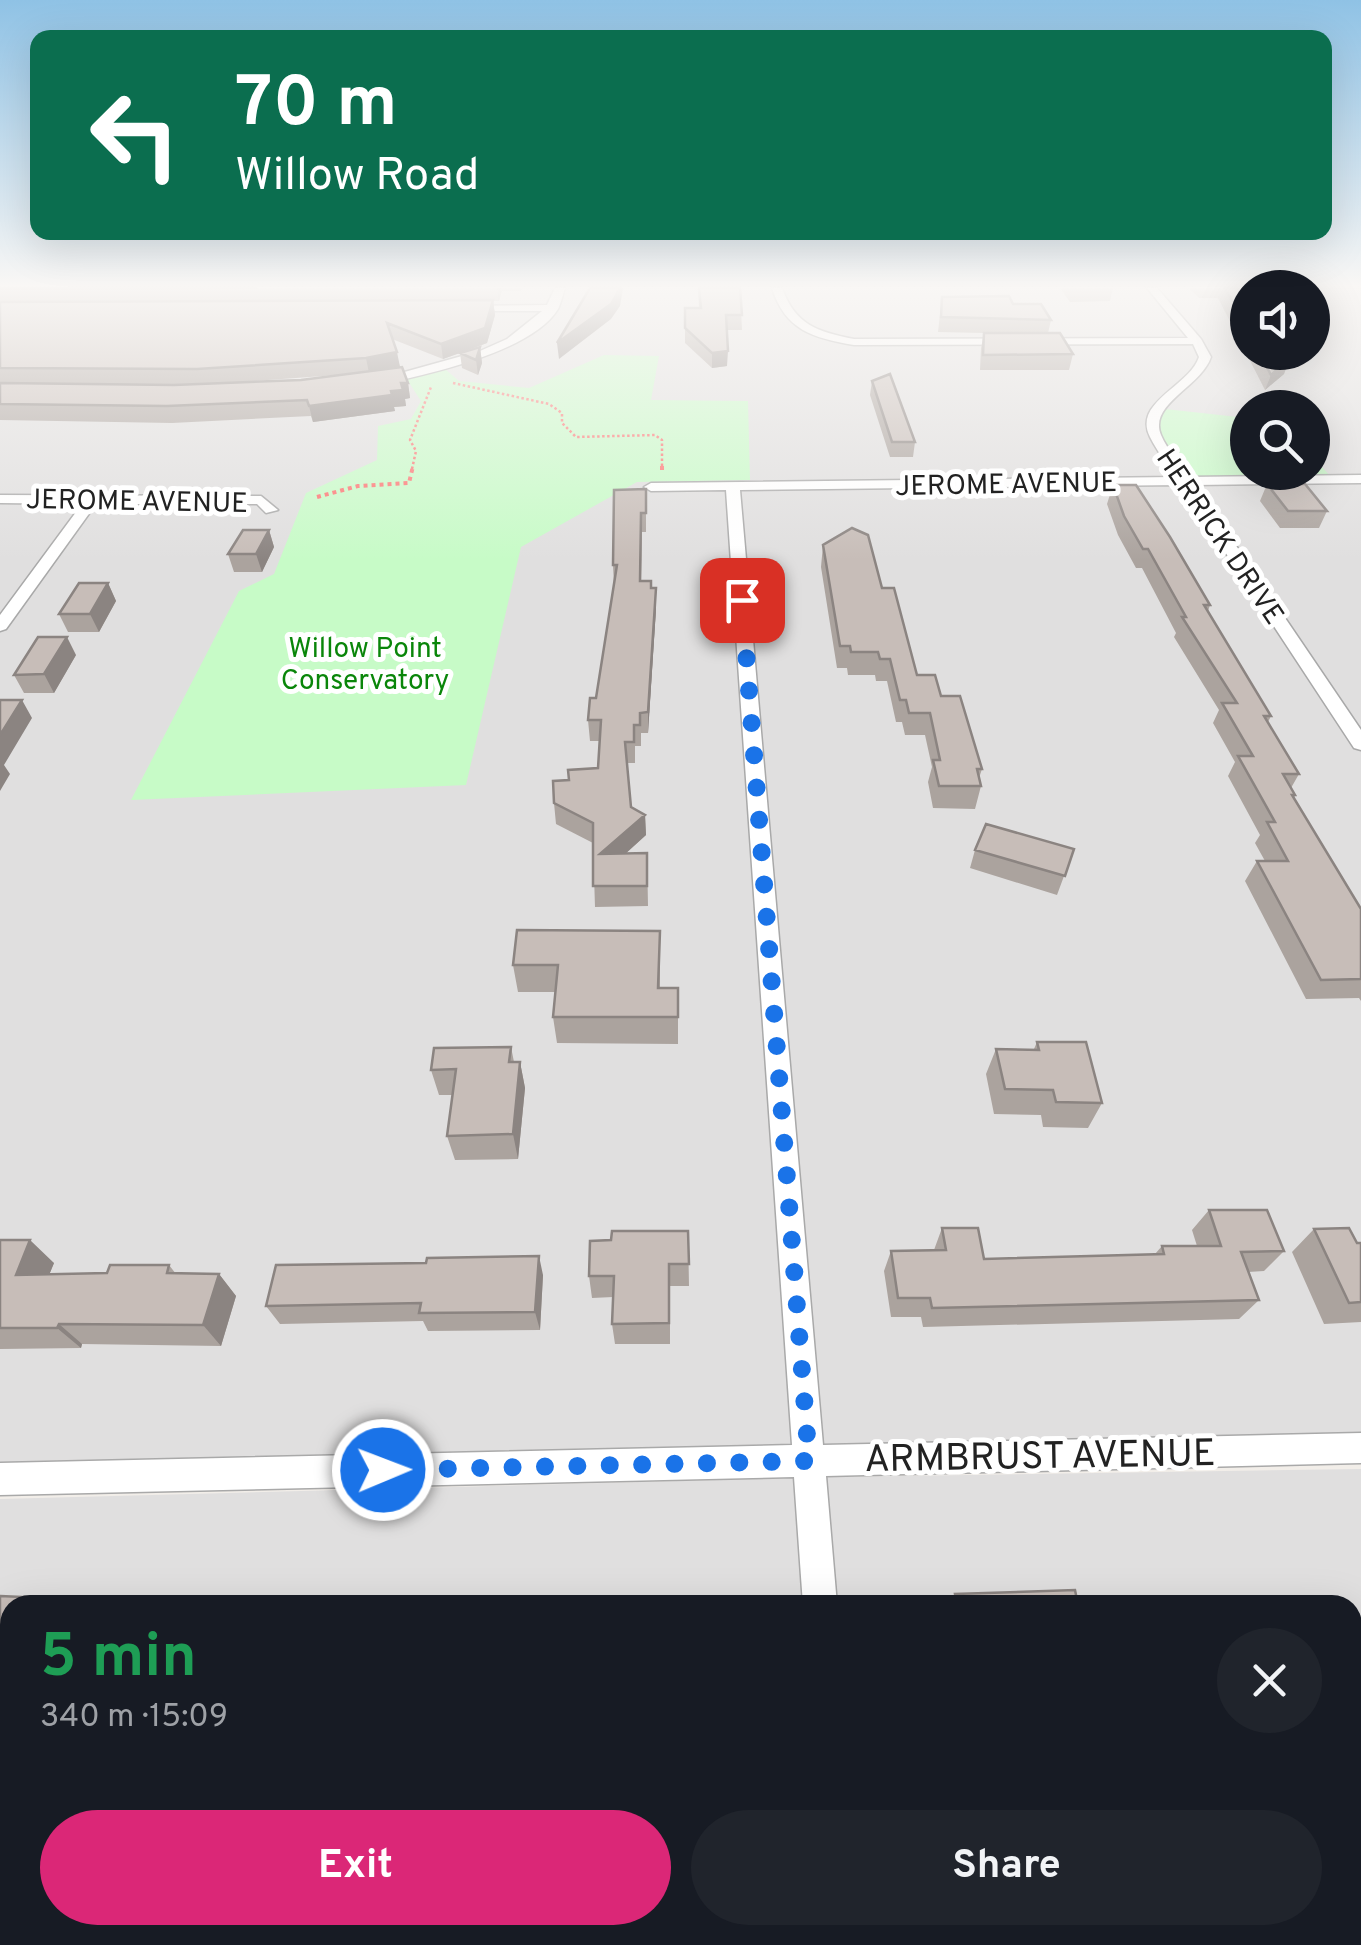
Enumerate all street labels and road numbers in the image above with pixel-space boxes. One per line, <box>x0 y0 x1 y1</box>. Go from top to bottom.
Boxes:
street label: HERRICK DRIVE <box>1147 443 1290 632</box>
street label: JEROME AVENUE <box>895 466 1117 506</box>
street label: JEROME AVENUE <box>26 483 248 523</box>
street label: ARMBRUST AVENUE <box>864 1431 1216 1486</box>

